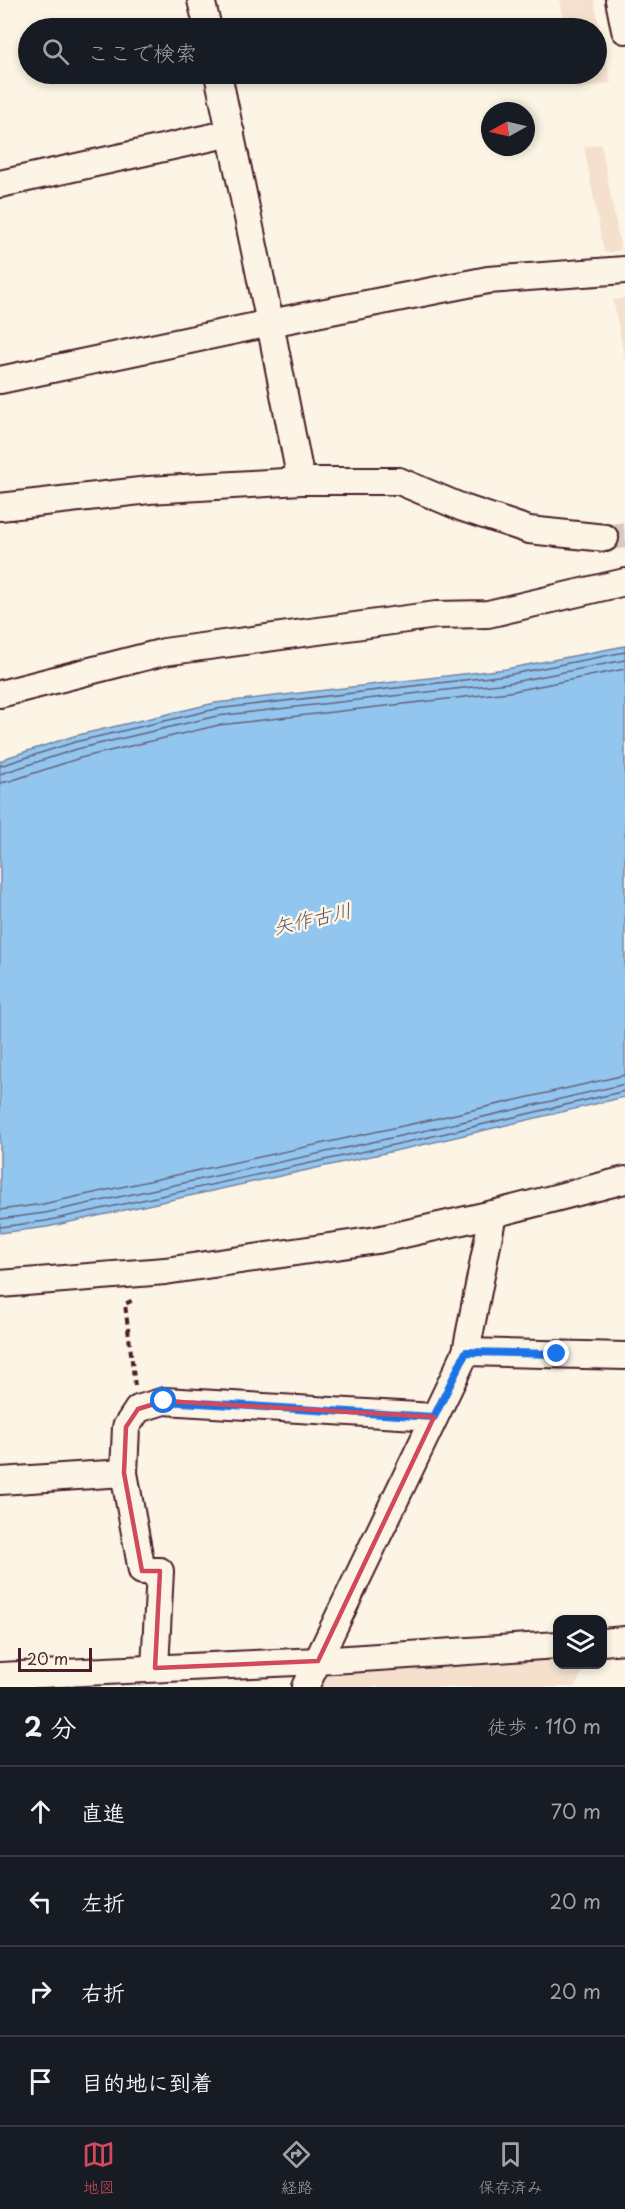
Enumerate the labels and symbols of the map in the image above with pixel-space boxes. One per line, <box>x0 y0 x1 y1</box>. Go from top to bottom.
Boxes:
north arrow <box>481 102 535 156</box>
water label: 矢作古川 <box>270 894 354 942</box>
route end <box>543 1340 569 1366</box>
route start <box>150 1387 176 1413</box>
scale bar <box>18 1645 92 1672</box>

